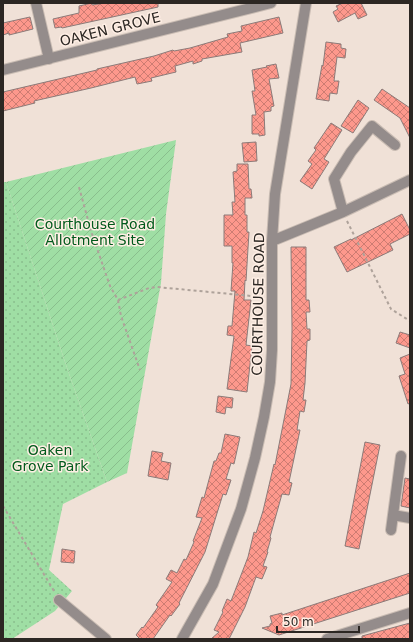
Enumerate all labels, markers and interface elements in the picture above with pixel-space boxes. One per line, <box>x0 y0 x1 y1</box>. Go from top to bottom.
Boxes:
street label: OAKEN GROVE <box>58 9 162 49</box>
park label: Courthouse Road Allotment Site <box>35 216 155 248</box>
street label: COURTHOUSE ROAD <box>249 232 267 376</box>
park label: Oaken Grove Park <box>12 442 89 474</box>
scale bar <box>277 608 359 634</box>
text: 50 m <box>283 615 314 629</box>

